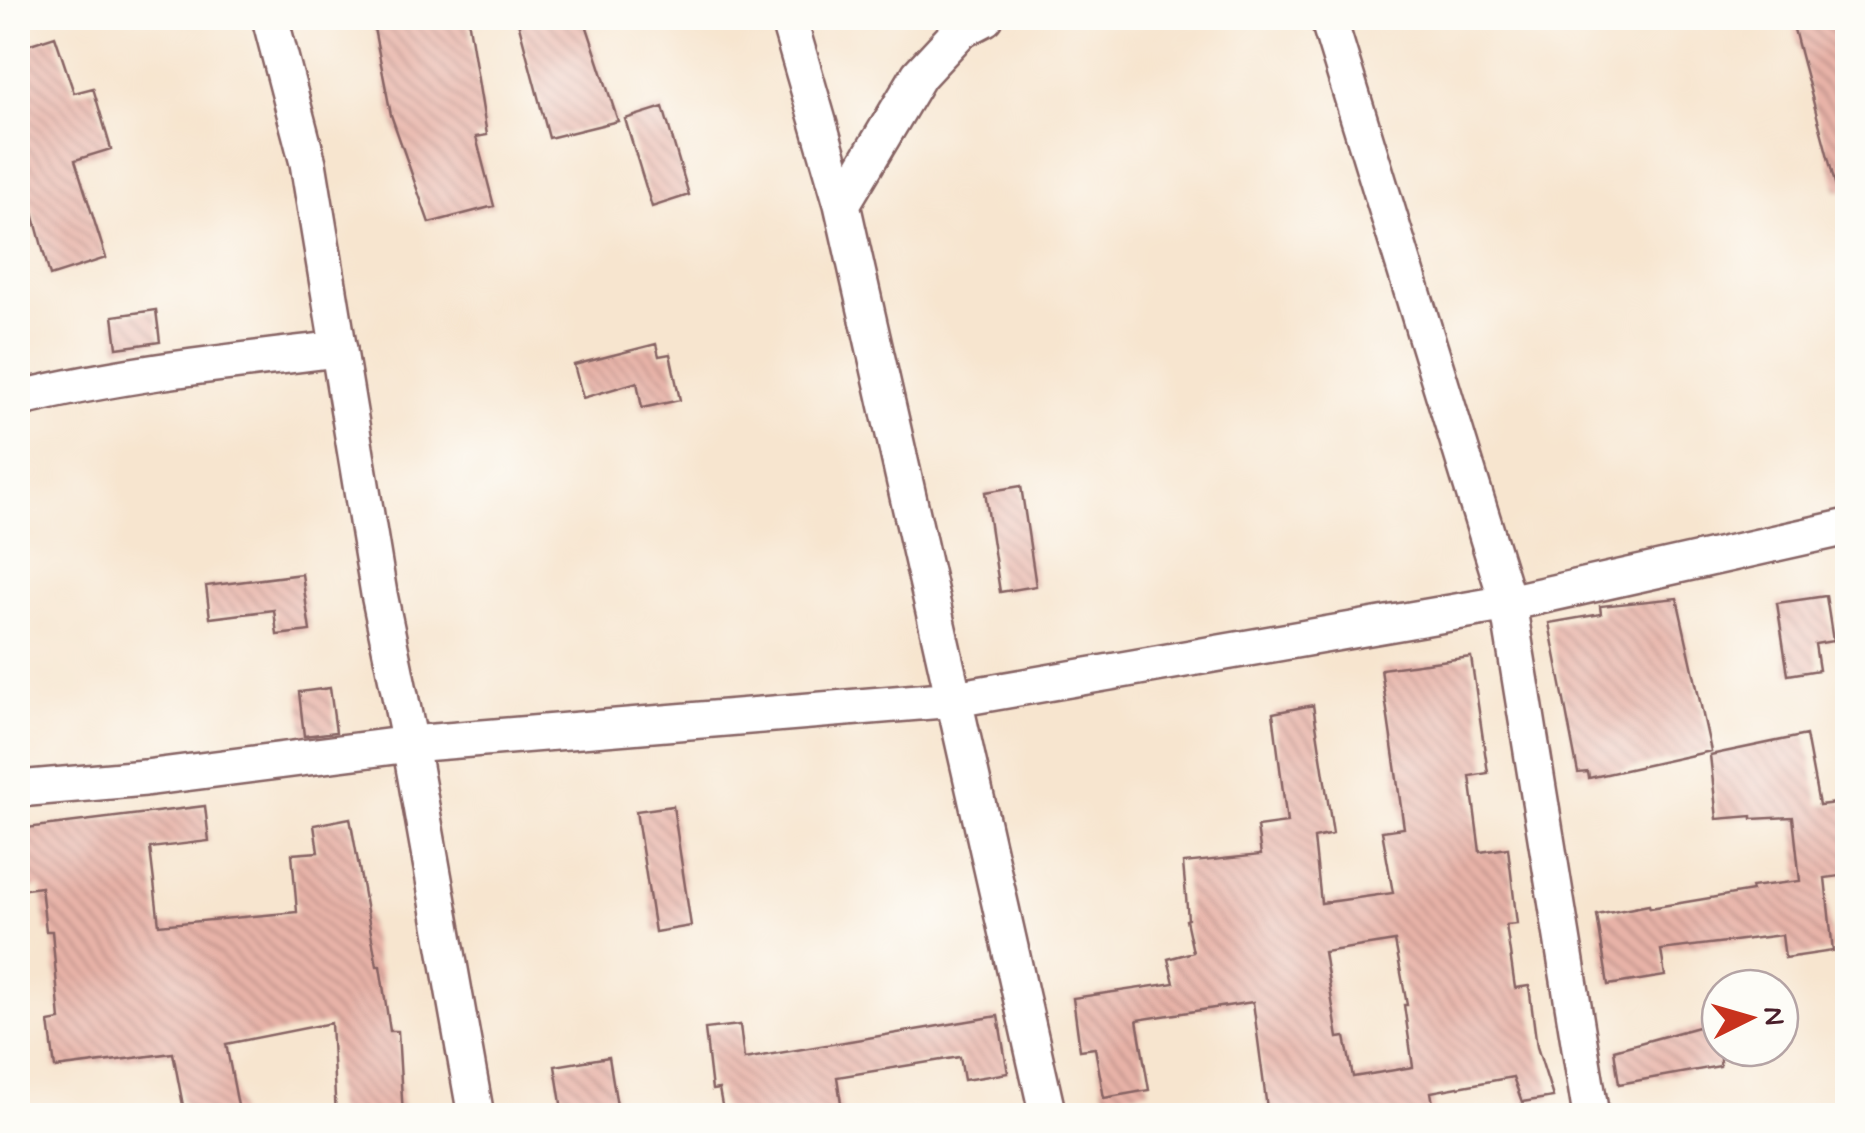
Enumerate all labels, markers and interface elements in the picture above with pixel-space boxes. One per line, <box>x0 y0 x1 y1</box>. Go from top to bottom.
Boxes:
north arrow <box>1700 968 1800 1068</box>
text: N <box>1753 1005 1792 1027</box>

